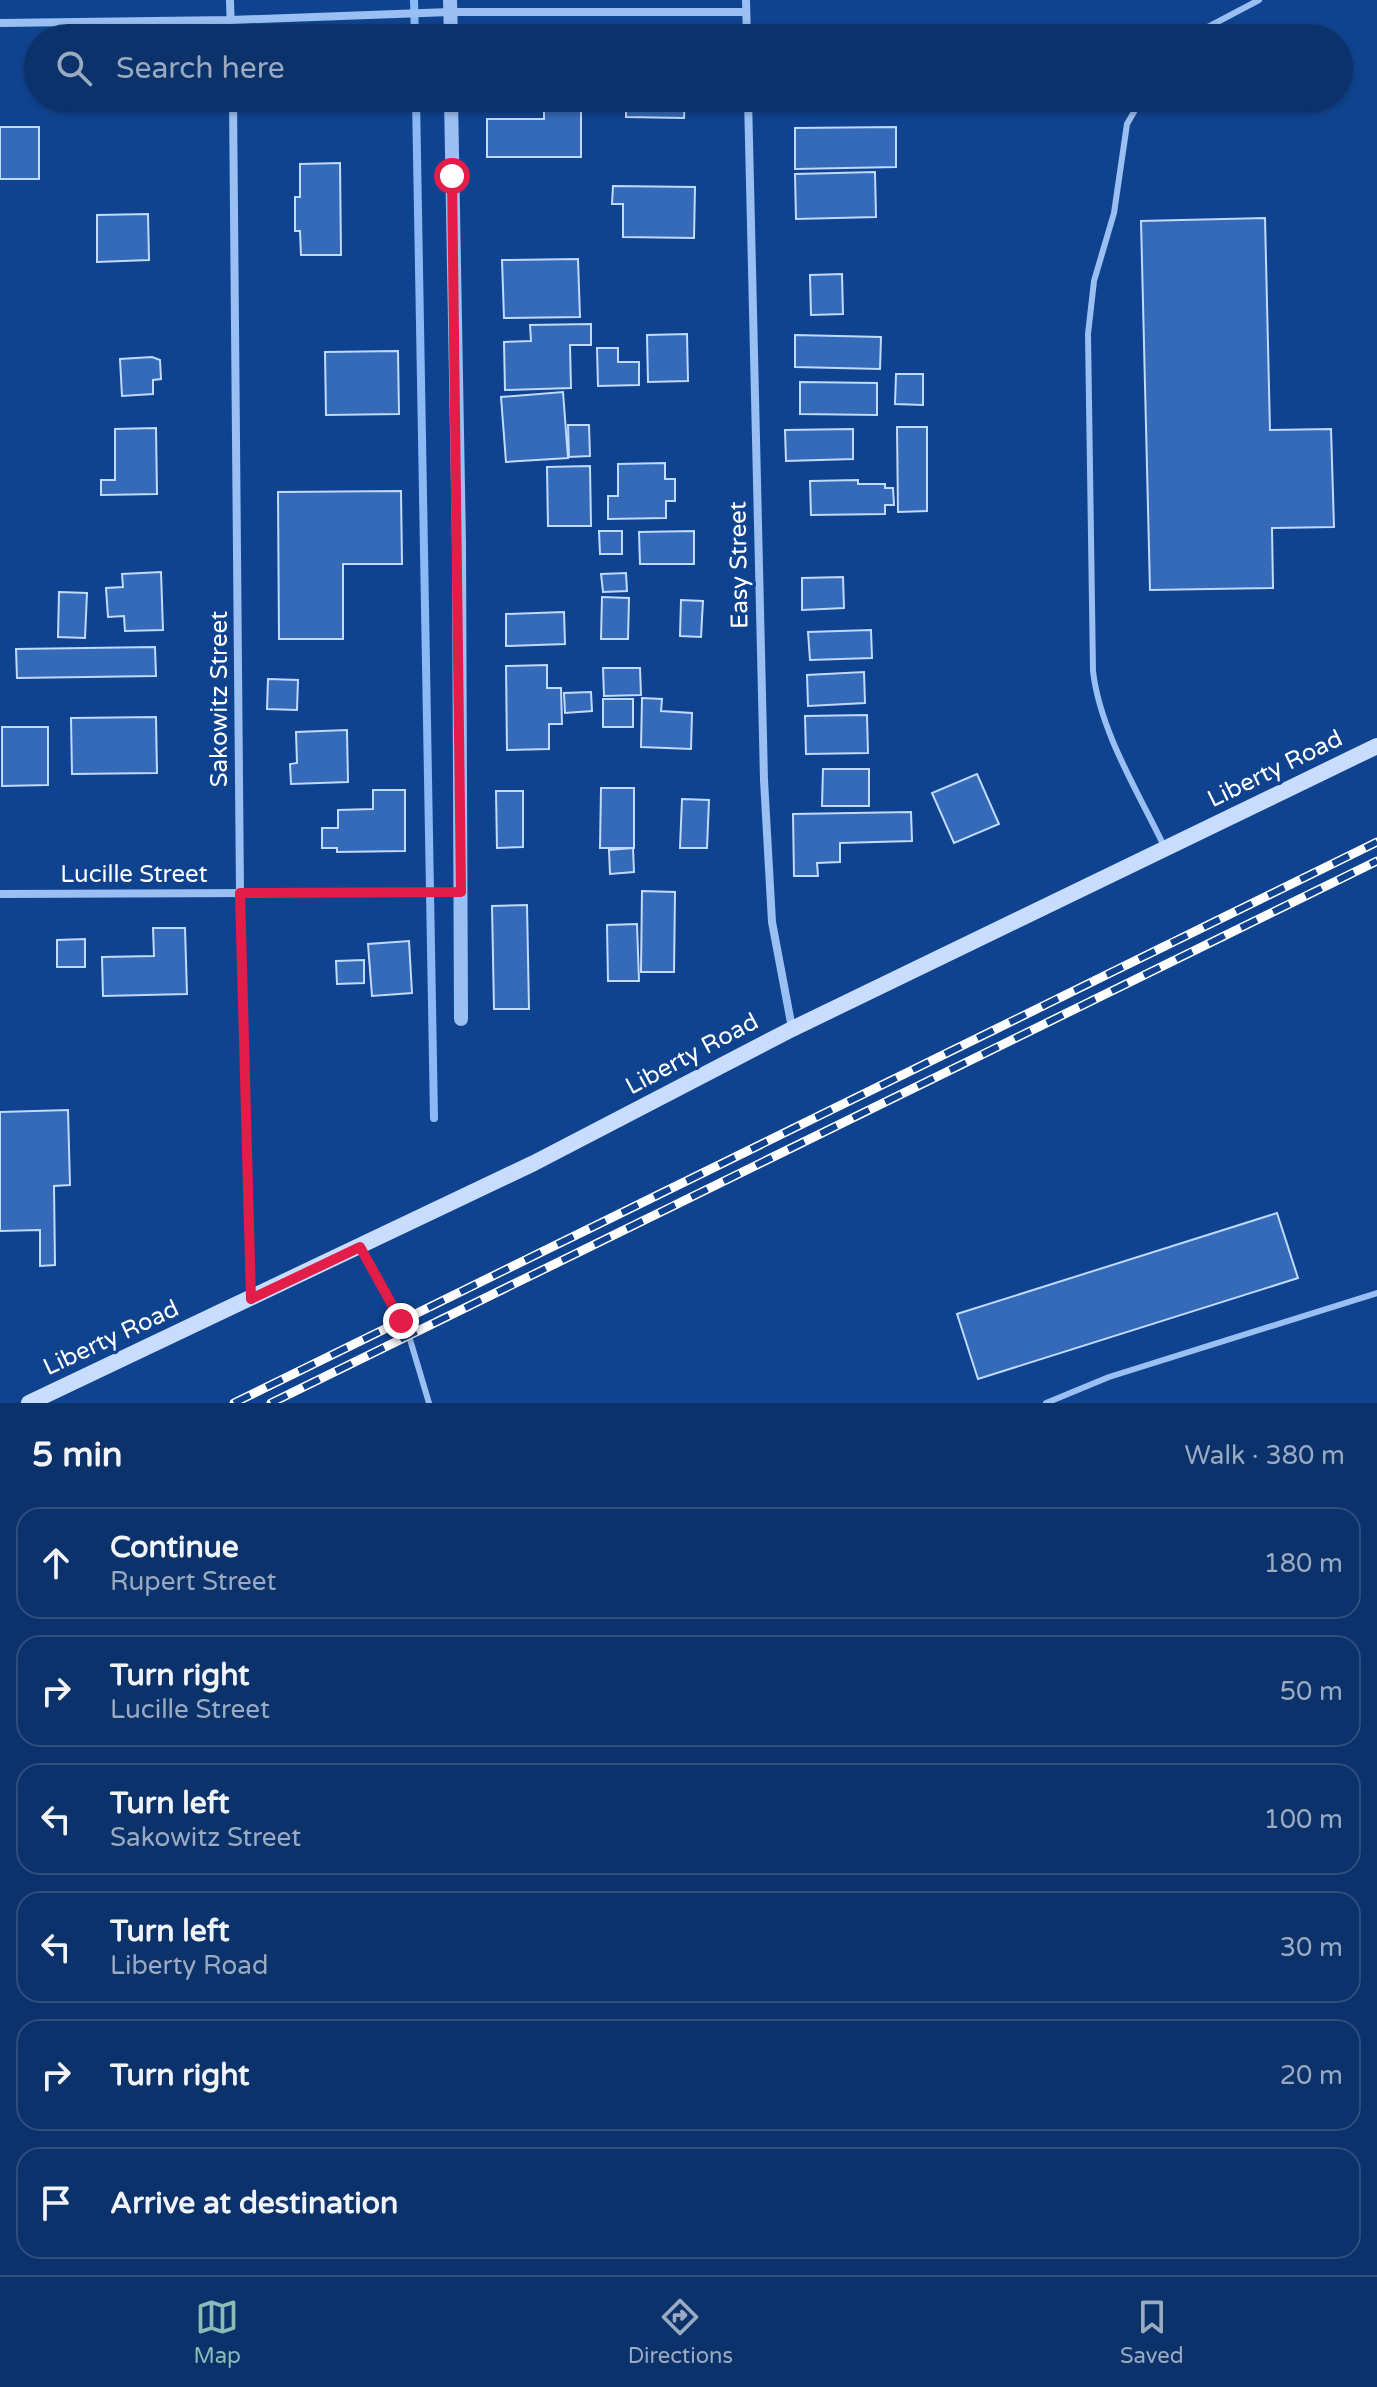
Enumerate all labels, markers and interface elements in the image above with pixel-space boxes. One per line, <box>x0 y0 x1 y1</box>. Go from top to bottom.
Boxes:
search box <box>24 24 1353 112</box>
icon: search <box>52 46 96 90</box>
text: Search here <box>116 50 285 87</box>
route start <box>434 158 470 194</box>
street label: Easy Street <box>723 501 755 629</box>
street label: Sakowitz Street <box>205 611 234 787</box>
street label: Liberty Road <box>1203 724 1347 814</box>
street label: Lucille Street <box>60 860 208 889</box>
street label: Liberty Road <box>621 1007 763 1101</box>
street label: Liberty Road <box>39 1294 183 1382</box>
route end <box>383 1303 419 1339</box>
text: 5 min <box>32 1435 123 1476</box>
text: Walk · 380 m <box>1185 1440 1345 1471</box>
text: Continue <box>110 1529 239 1566</box>
icon: ahead <box>34 1541 78 1585</box>
text: 180 m <box>1263 1548 1343 1579</box>
text: Rupert Street <box>110 1566 276 1597</box>
text: Turn right <box>110 1657 250 1694</box>
icon: right <box>34 1669 78 1713</box>
text: 50 m <box>1280 1676 1343 1707</box>
text: Lucille Street <box>110 1694 270 1725</box>
text: Turn left <box>110 1785 229 1822</box>
icon: left <box>34 1797 78 1841</box>
text: 100 m <box>1263 1804 1343 1835</box>
text: Sakowitz Street <box>110 1822 301 1853</box>
text: Turn left <box>110 1913 229 1950</box>
icon: left <box>34 1925 78 1969</box>
text: 30 m <box>1280 1932 1343 1963</box>
text: Liberty Road <box>110 1950 268 1981</box>
icon: right <box>34 2053 78 2097</box>
text: Turn right <box>110 2057 250 2094</box>
text: 20 m <box>1280 2060 1343 2091</box>
icon: arrive <box>34 2181 78 2225</box>
text: Arrive at destination <box>110 2185 398 2222</box>
tab: Map <box>193 2295 241 2369</box>
tab: Directions <box>628 2295 733 2369</box>
tab: Saved <box>1120 2295 1184 2369</box>

